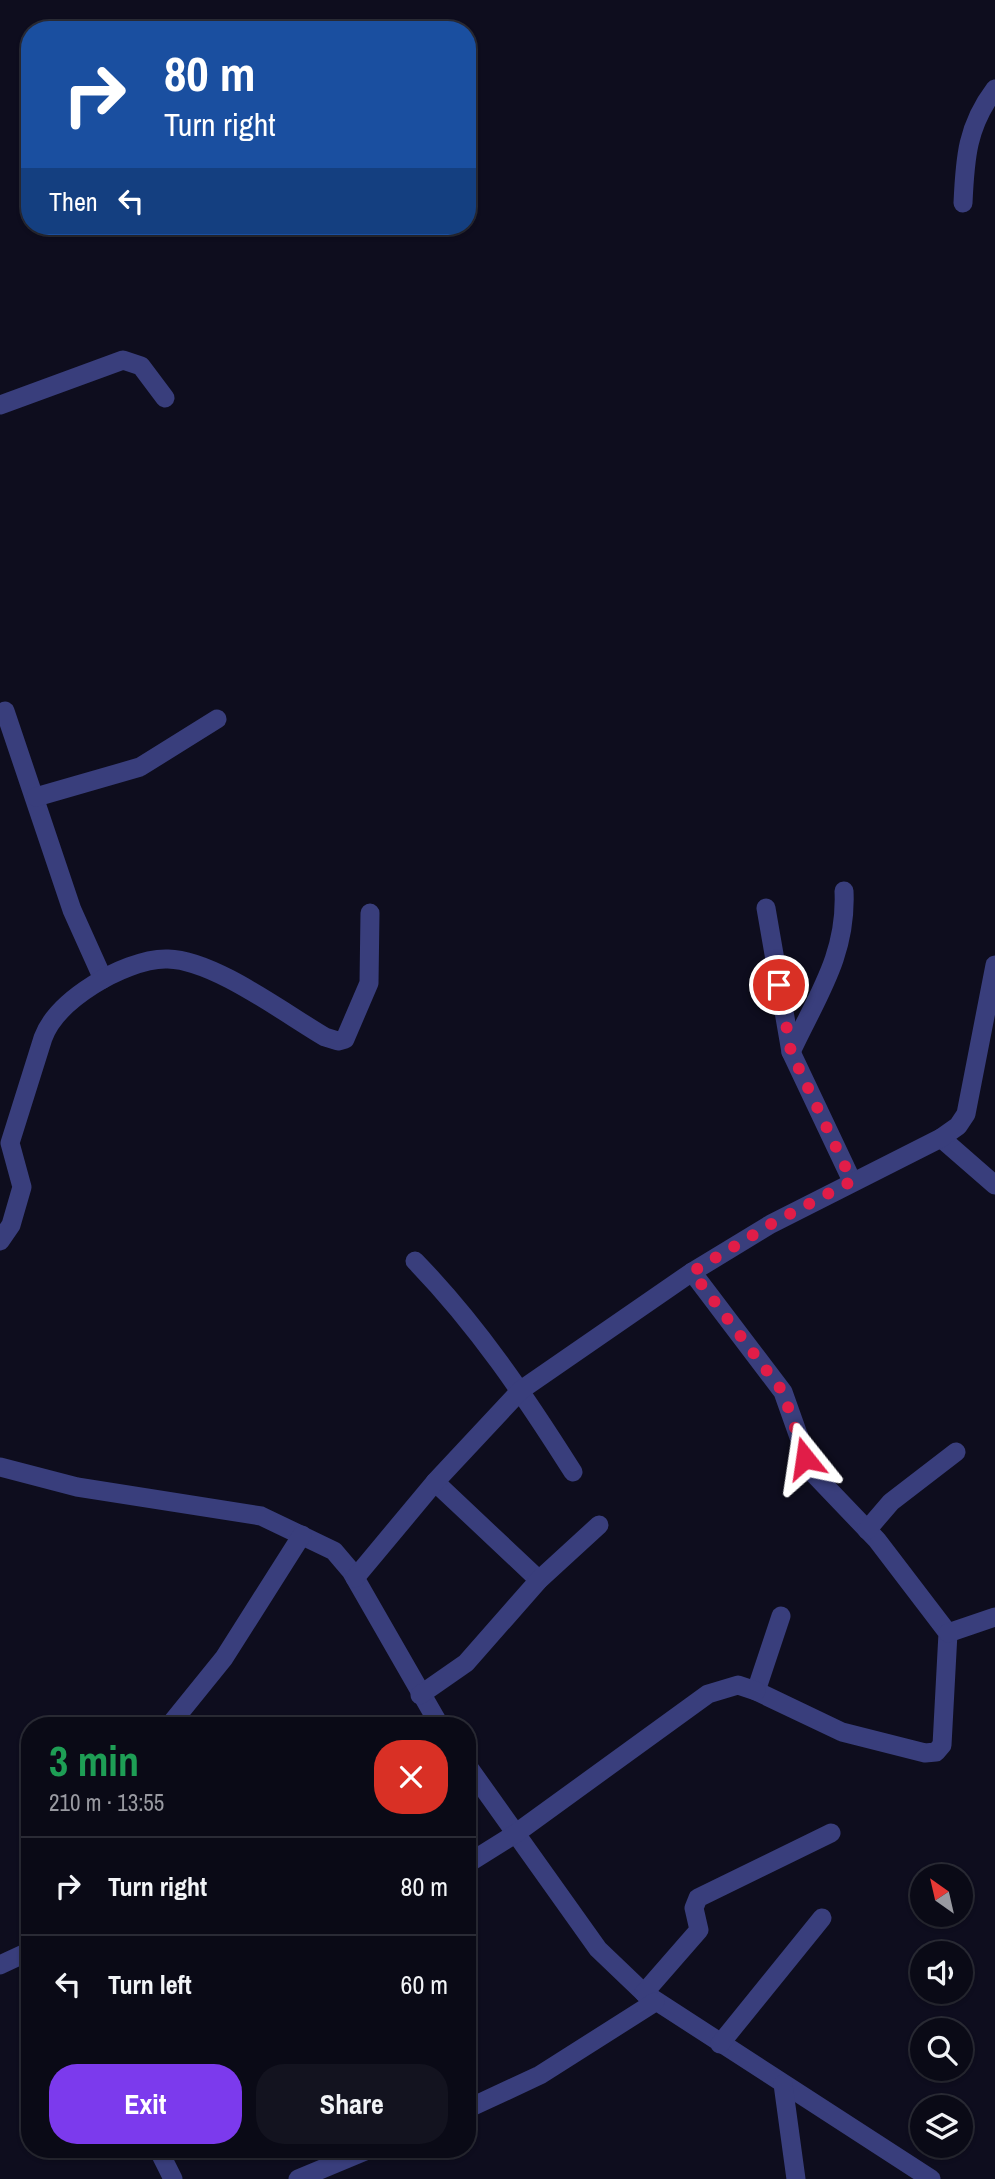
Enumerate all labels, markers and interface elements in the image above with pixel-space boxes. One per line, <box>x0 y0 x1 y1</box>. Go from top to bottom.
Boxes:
text: 80 m <box>164 40 256 106</box>
icon: right <box>49 49 140 140</box>
text: Turn right <box>164 103 276 146</box>
icon: left <box>112 182 150 220</box>
text: Then <box>49 184 98 219</box>
pin <box>749 955 809 1015</box>
icon: arrive <box>760 966 798 1004</box>
position arrow <box>768 1421 842 1495</box>
text: 3 min <box>49 1733 139 1789</box>
button: close <box>374 1740 448 1814</box>
text: 210 m · 13:55 <box>49 1787 164 1818</box>
north arrow <box>910 1864 973 1927</box>
map controls <box>910 1864 973 2158</box>
icon: right <box>49 1867 87 1905</box>
text: Turn right <box>108 1869 207 1904</box>
text: 80 m <box>401 1869 448 1904</box>
button: sound <box>910 1941 973 2004</box>
icon: left <box>49 1965 87 2003</box>
text: Turn left <box>108 1967 192 2002</box>
text: 60 m <box>401 1967 448 2002</box>
button: search <box>910 2018 973 2081</box>
button: Exit <box>49 2064 242 2144</box>
button: Share <box>256 2064 448 2144</box>
button: layers <box>910 2095 973 2158</box>

